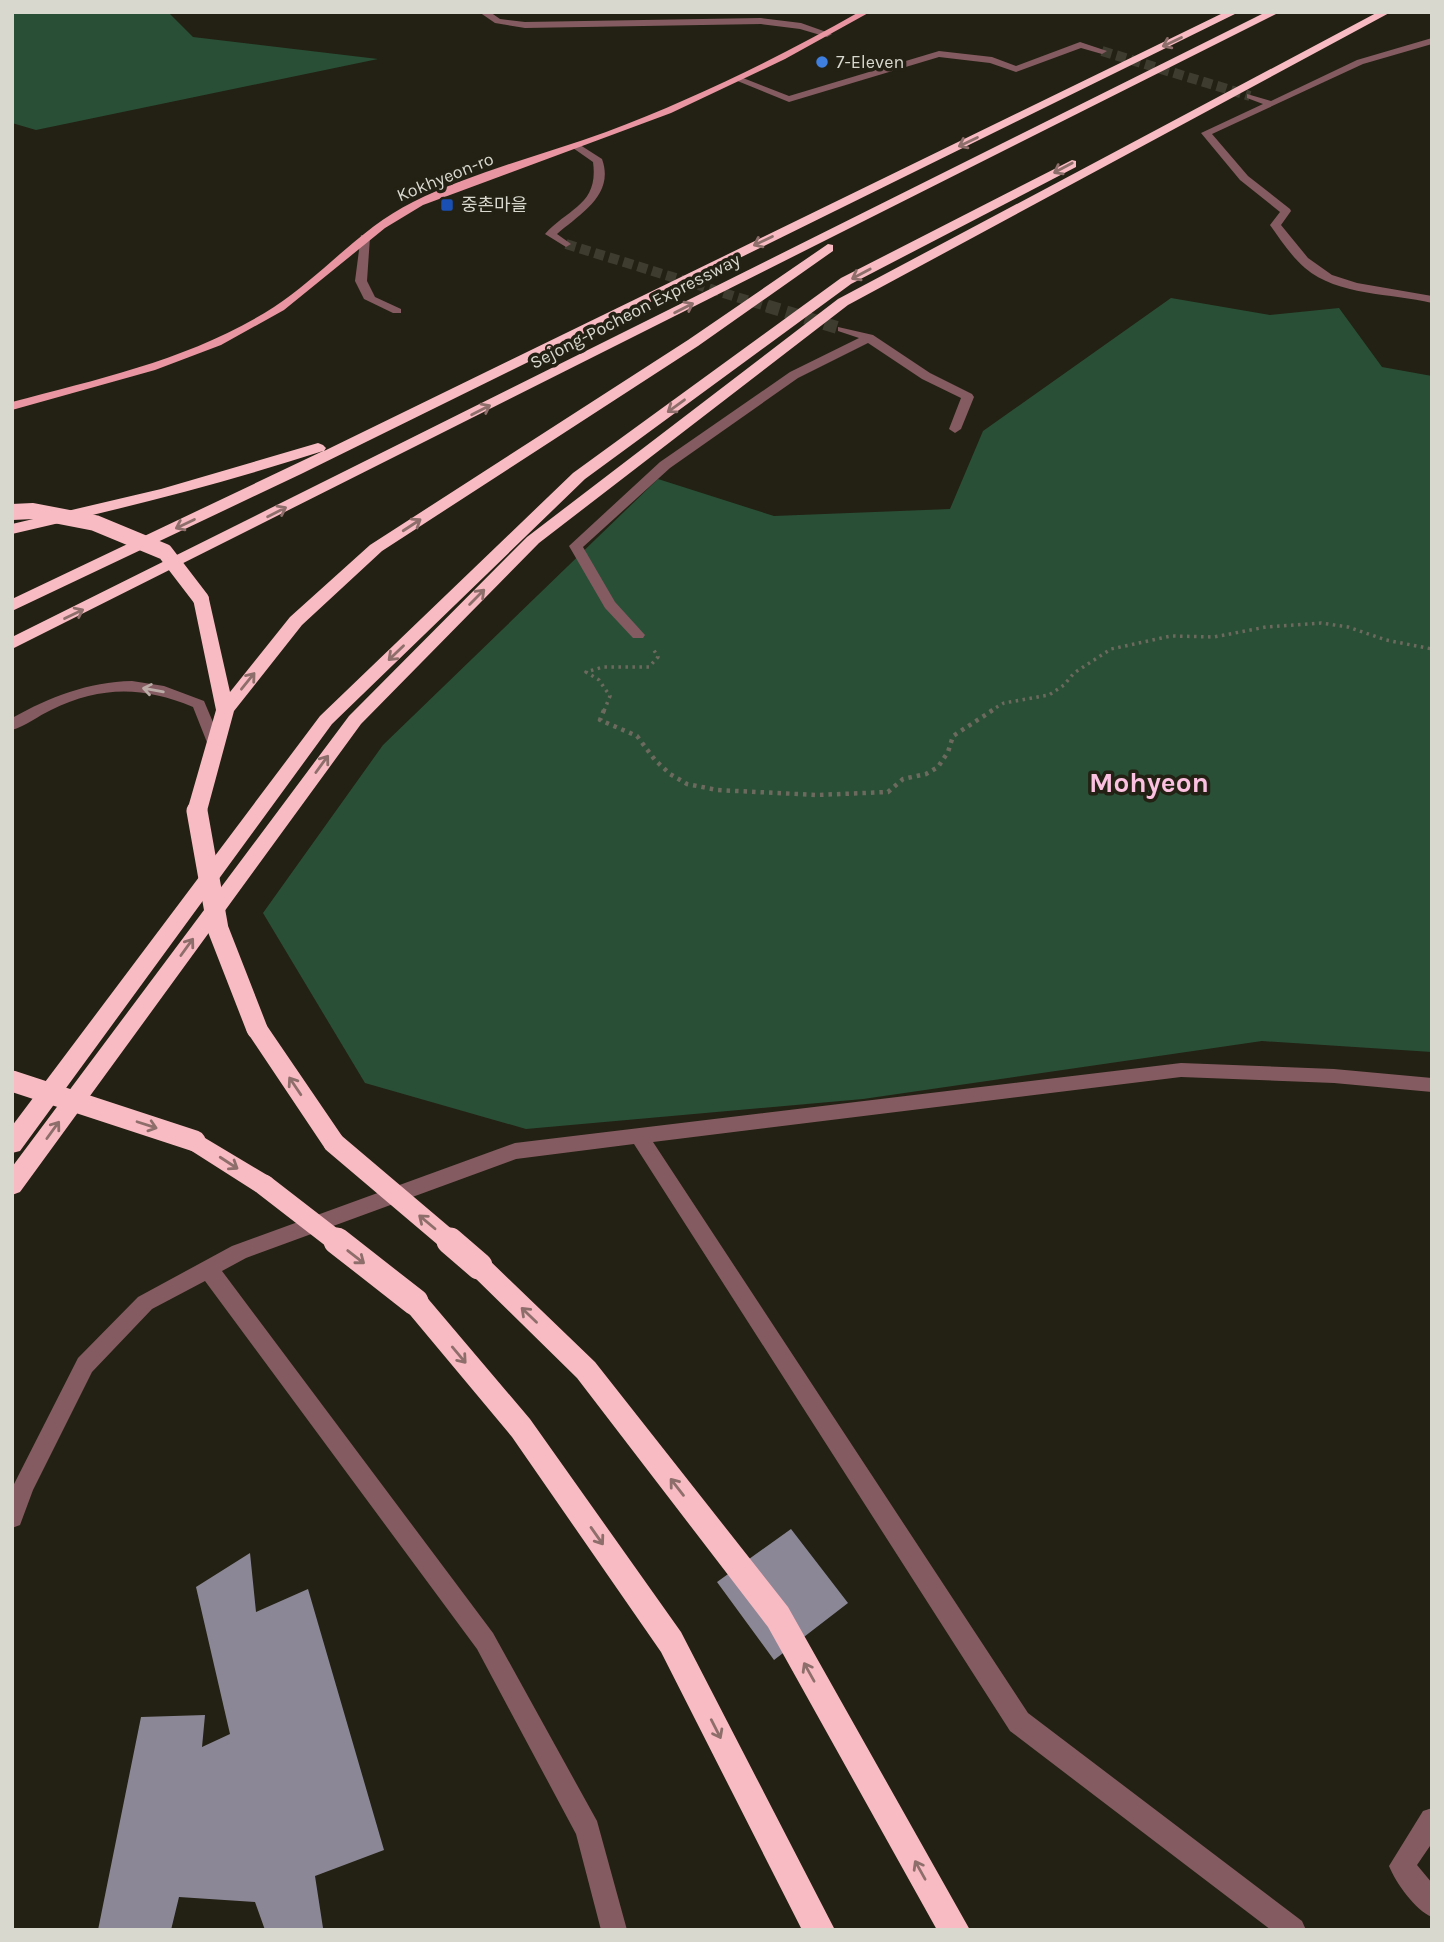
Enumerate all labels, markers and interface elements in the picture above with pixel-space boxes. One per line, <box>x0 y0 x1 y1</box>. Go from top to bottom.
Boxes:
one-way arrow <box>1162 35 1183 49</box>
place label: 7-Eleven <box>836 51 904 73</box>
marker: 7-Eleven <box>814 54 830 70</box>
one-way arrow <box>958 135 979 149</box>
street label: Kokhyeon-ro <box>393 148 497 206</box>
one-way arrow <box>1053 162 1074 176</box>
place label: 중촌마을 <box>461 194 527 216</box>
marker: 중촌마을 <box>439 197 455 213</box>
one-way arrow <box>753 235 774 248</box>
street label: Sejong-Pocheon Expressway <box>526 248 744 374</box>
one-way arrow <box>851 267 872 281</box>
one-way arrow <box>673 301 694 315</box>
one-way arrow <box>667 398 686 413</box>
one-way arrow <box>470 403 491 417</box>
one-way arrow <box>266 505 287 518</box>
one-way arrow <box>401 517 421 531</box>
one-way arrow <box>175 518 196 532</box>
one-way arrow <box>468 589 485 606</box>
one-way arrow <box>63 606 84 620</box>
one-way arrow <box>388 644 405 661</box>
one-way arrow <box>241 672 256 690</box>
one-way arrow <box>142 683 165 696</box>
one-way arrow <box>315 755 330 774</box>
district label: Mohyeon <box>1089 766 1209 799</box>
one-way arrow <box>180 938 195 957</box>
one-way arrow <box>288 1077 302 1097</box>
one-way arrow <box>136 1119 158 1132</box>
one-way arrow <box>45 1122 60 1140</box>
one-way arrow <box>219 1156 239 1170</box>
one-way arrow <box>418 1214 436 1230</box>
one-way arrow <box>347 1249 366 1264</box>
one-way arrow <box>521 1306 538 1323</box>
one-way arrow <box>452 1345 467 1363</box>
one-way arrow <box>670 1478 685 1497</box>
one-way arrow <box>590 1526 604 1545</box>
one-way arrow <box>802 1662 816 1682</box>
one-way arrow <box>710 1718 723 1739</box>
one-way arrow <box>913 1861 927 1881</box>

